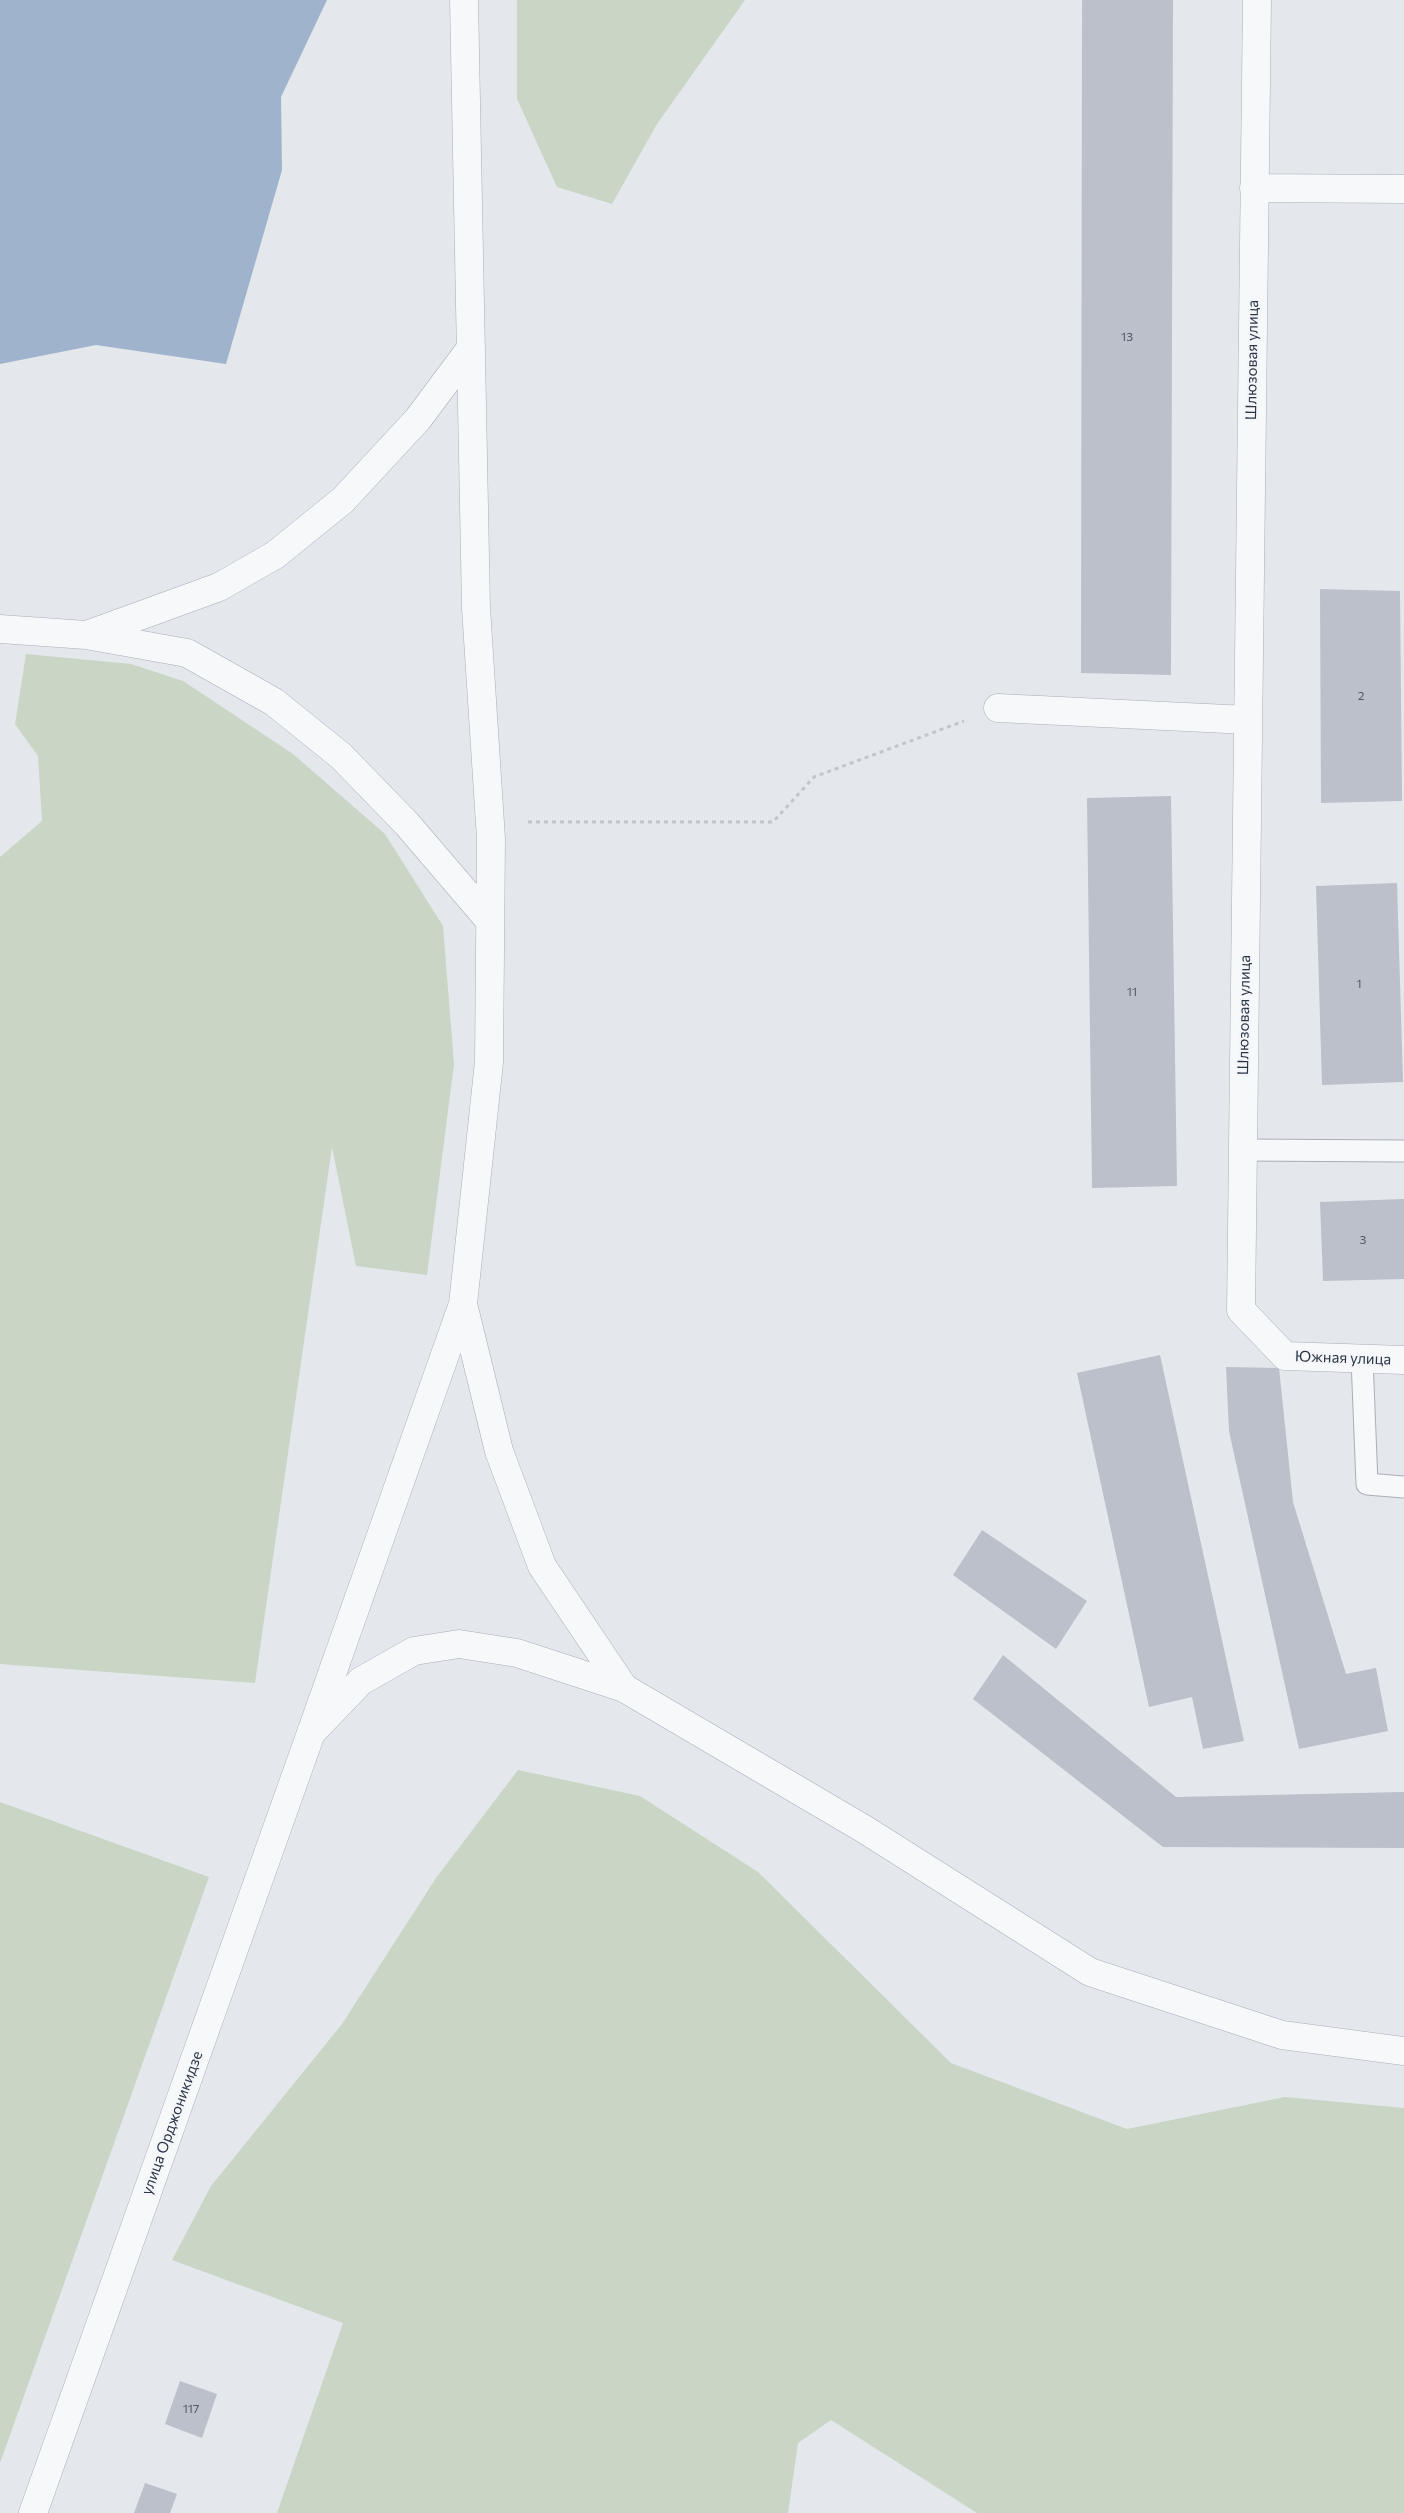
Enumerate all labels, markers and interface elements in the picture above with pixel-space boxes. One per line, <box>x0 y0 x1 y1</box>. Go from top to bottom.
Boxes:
street label: Шлюзовая улица <box>1242 300 1262 420</box>
house number: 13 <box>1121 330 1133 344</box>
house number: 2 <box>1358 689 1364 703</box>
street label: Шлюзовая улица <box>1234 955 1254 1075</box>
house number: 1 <box>1356 977 1362 991</box>
house number: 11 <box>1127 985 1137 999</box>
house number: 3 <box>1360 1233 1366 1247</box>
street label: Южная улица <box>1295 1347 1391 1369</box>
street label: улица Орджоникидзе <box>138 2049 206 2197</box>
house number: 117 <box>183 2402 199 2416</box>

